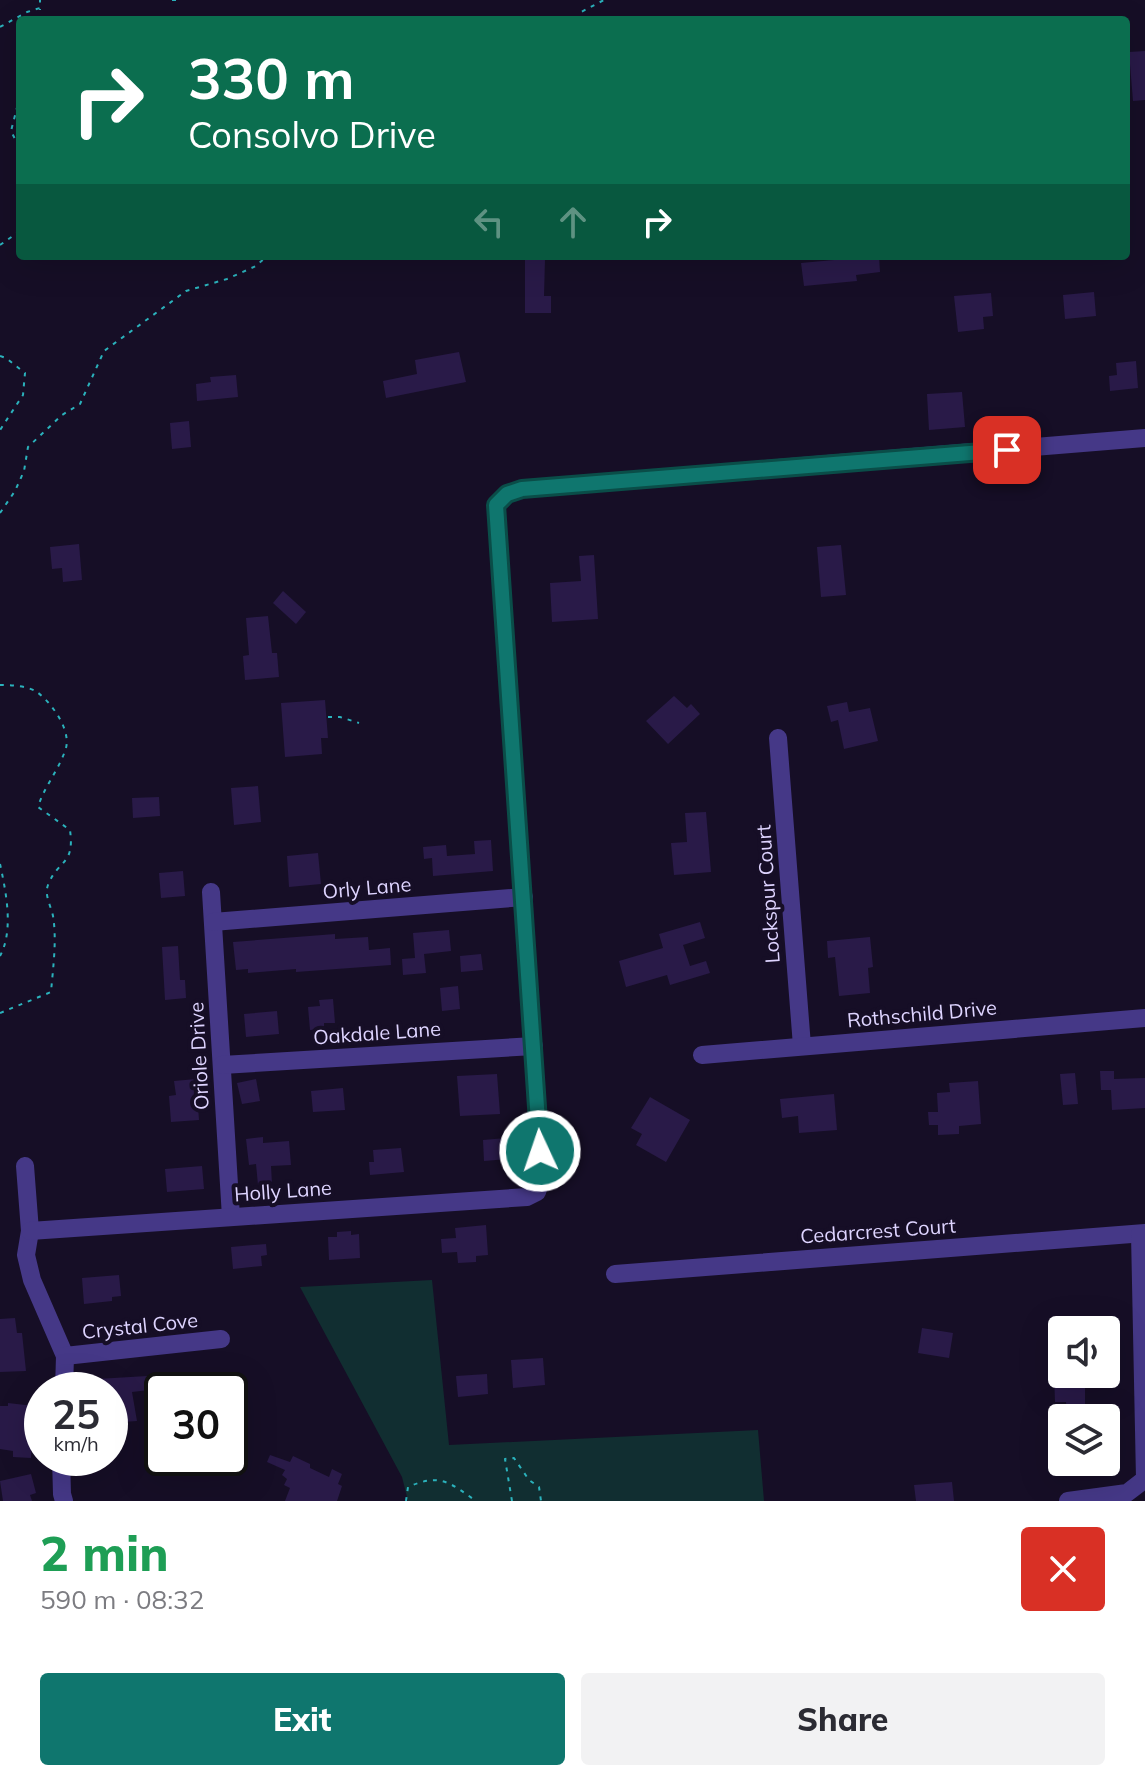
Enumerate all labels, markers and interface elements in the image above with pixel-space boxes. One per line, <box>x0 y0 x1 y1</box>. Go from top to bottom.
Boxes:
text: 330 m <box>188 43 355 113</box>
icon: right <box>56 48 160 152</box>
text: Consolvo Drive <box>188 112 436 157</box>
icon: left <box>467 200 511 244</box>
icon: ahead <box>551 200 595 244</box>
icon: right <box>635 200 679 244</box>
pin <box>973 416 1041 484</box>
icon: arrive <box>985 428 1029 472</box>
street label: Lockspur Court <box>750 824 785 964</box>
street label: Orly Lane <box>322 871 412 904</box>
street label: Rothschild Drive <box>846 995 998 1033</box>
street label: Oriole Drive <box>183 1001 214 1111</box>
street label: Oakdale Lane <box>312 1016 442 1049</box>
position arrow <box>498 1109 582 1193</box>
street label: Holly Lane <box>233 1175 333 1206</box>
street label: Cedarcrest Court <box>799 1213 956 1248</box>
street label: Crystal Cove <box>81 1307 199 1344</box>
map controls <box>1048 1316 1120 1476</box>
button: sound <box>1048 1316 1120 1388</box>
speed limit sign: 30 <box>144 1372 248 1476</box>
text: 25 <box>52 1389 100 1439</box>
button: layers <box>1048 1404 1120 1476</box>
text: km/h <box>53 1431 99 1456</box>
text: 2 min <box>40 1523 169 1583</box>
button: close <box>1021 1527 1105 1611</box>
text: 590 m · 08:32 <box>40 1583 204 1616</box>
button: Exit <box>40 1673 565 1765</box>
button: Share <box>581 1673 1105 1765</box>

